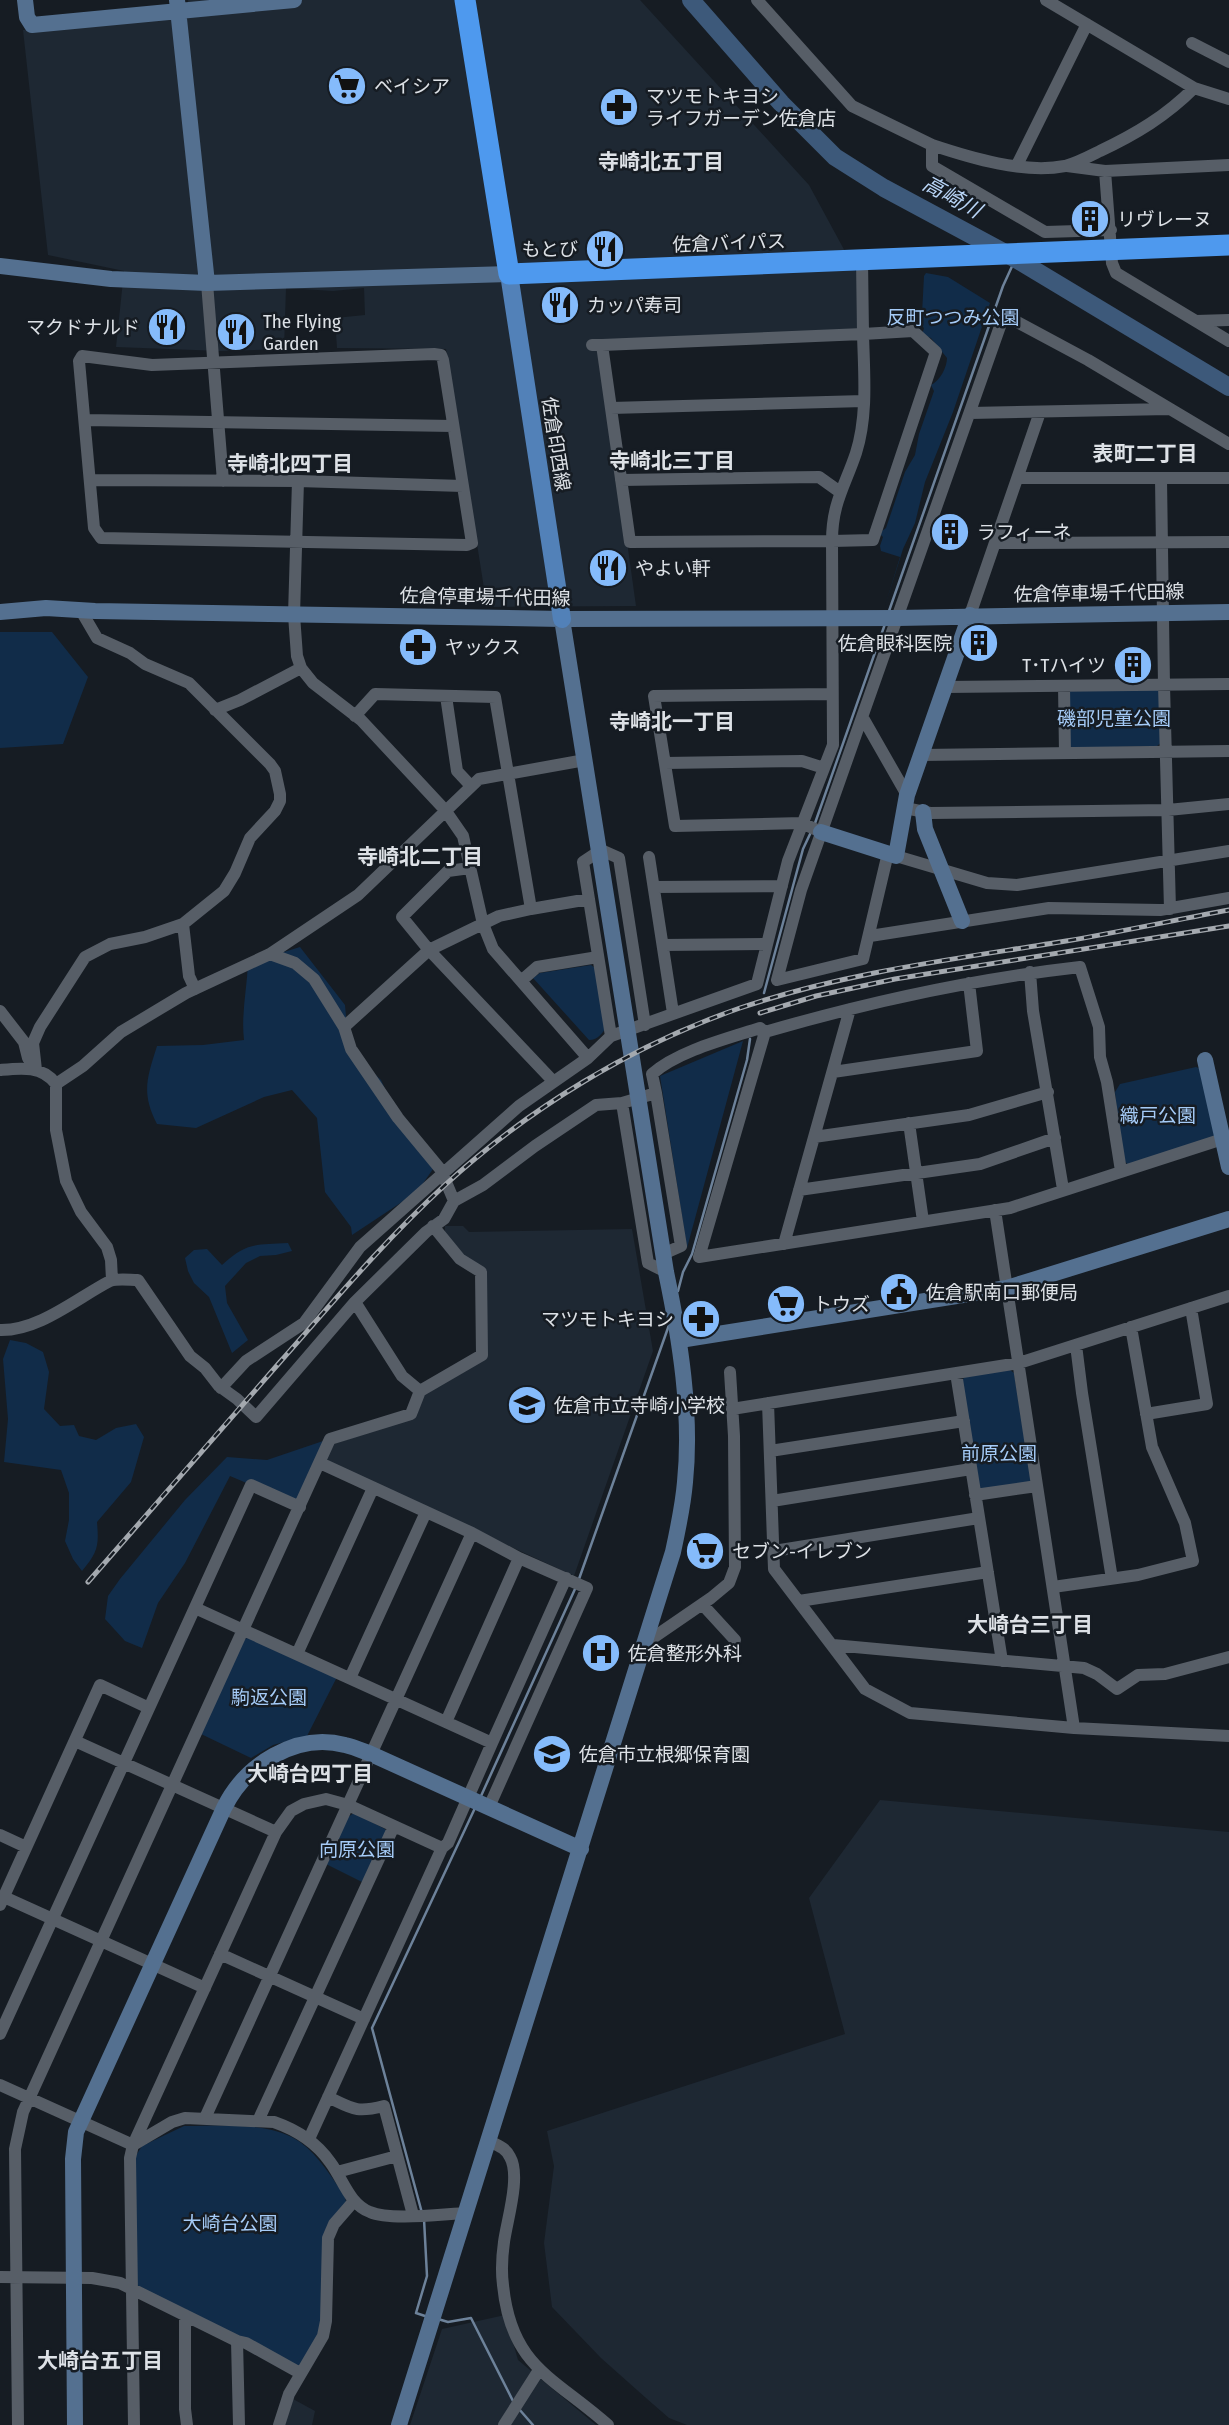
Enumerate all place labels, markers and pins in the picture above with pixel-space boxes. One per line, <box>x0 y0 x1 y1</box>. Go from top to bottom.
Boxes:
supermarket icon: ベイシア <box>326 65 368 107</box>
place label: ベイシア <box>374 75 450 98</box>
place label: マツモトキヨシ ライフガーデン佐倉店 <box>646 85 836 130</box>
pharmacy icon: マツモトキヨシ ライフガーデン佐倉店 <box>598 86 640 128</box>
building icon: リヴレーヌ <box>1069 198 1111 240</box>
place label: リヴレーヌ <box>1117 208 1212 231</box>
restaurant icon: もとび <box>584 228 626 270</box>
place label: もとび <box>521 238 578 261</box>
restaurant icon: カッパ寿司 <box>539 284 581 326</box>
place label: カッパ寿司 <box>587 294 682 317</box>
restaurant icon: マクドナルド <box>146 306 188 348</box>
place label: The Flying Garden <box>263 310 341 355</box>
restaurant icon: The Flying Garden <box>215 311 257 353</box>
place label: マクドナルド <box>26 316 140 339</box>
building icon: ラフィーネ <box>929 511 971 553</box>
place label: ラフィーネ <box>977 521 1072 544</box>
restaurant icon: やよい軒 <box>587 547 629 589</box>
place label: やよい軒 <box>635 557 711 580</box>
building icon: 佐倉眼科医院 <box>958 622 1000 664</box>
pharmacy icon: ヤックス <box>397 626 439 668</box>
place label: 佐倉眼科医院 <box>838 632 952 655</box>
place label: ヤックス <box>445 636 520 659</box>
building icon: T･Tハイツ <box>1112 644 1154 686</box>
place label: T･Tハイツ <box>1022 654 1106 677</box>
public building icon: 佐倉駅南口郵便局 <box>878 1271 920 1313</box>
place label: 佐倉駅南口郵便局 <box>926 1281 1078 1304</box>
supermarket icon: トウズ <box>765 1283 807 1325</box>
place label: トウズ <box>813 1293 870 1316</box>
pharmacy icon: マツモトキヨシ <box>680 1298 722 1340</box>
place label: マツモトキヨシ <box>541 1308 674 1331</box>
school or university icon: 佐倉市立寺崎小学校 <box>506 1384 548 1426</box>
place label: 佐倉市立寺崎小学校 <box>554 1394 725 1417</box>
supermarket icon: セブン-イレブン <box>684 1530 726 1572</box>
place label: セブン-イレブン <box>732 1540 872 1563</box>
hospital icon: 佐倉整形外科 <box>580 1632 622 1674</box>
place label: 佐倉整形外科 <box>628 1642 742 1665</box>
school or university icon: 佐倉市立根郷保育園 <box>531 1733 573 1775</box>
place label: 佐倉市立根郷保育園 <box>579 1743 750 1766</box>

